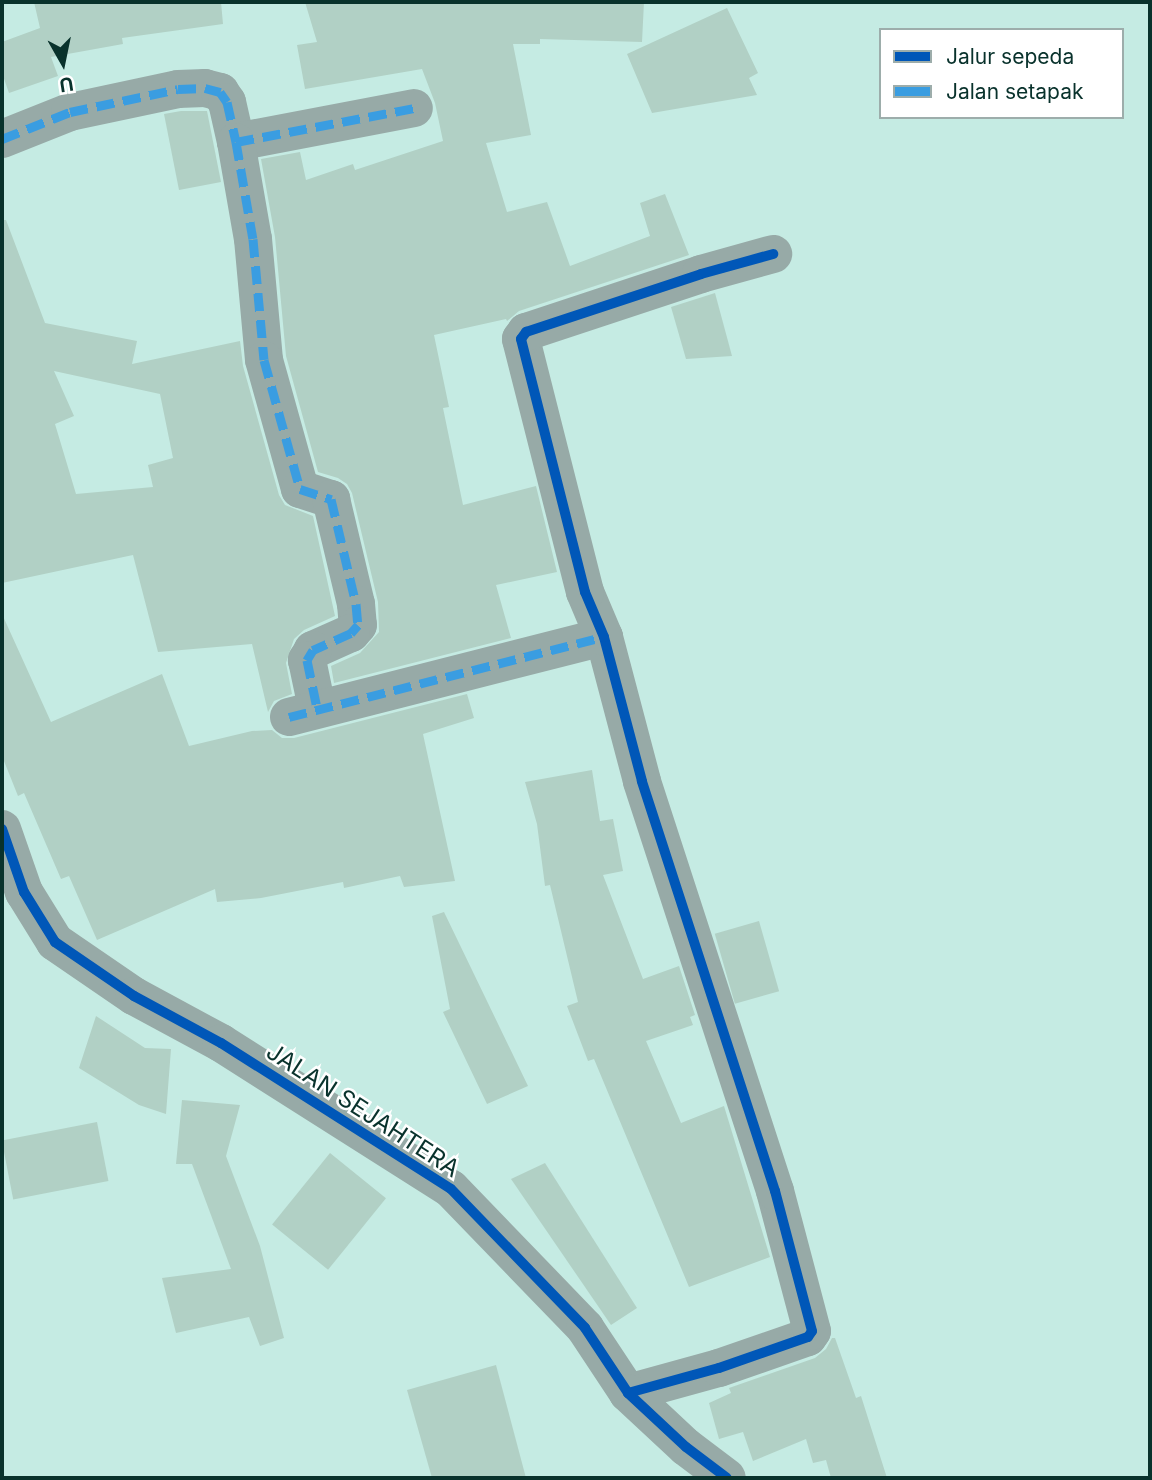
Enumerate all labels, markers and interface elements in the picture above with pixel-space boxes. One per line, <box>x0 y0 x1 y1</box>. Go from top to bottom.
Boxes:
north arrow <box>28 28 98 98</box>
legend <box>879 28 1124 119</box>
text: Jalur sepeda <box>946 44 1074 69</box>
text: U <box>58 72 75 97</box>
text: Jalan setapak <box>946 79 1083 104</box>
street label: JALAN SEJAHTERA <box>261 1037 465 1183</box>

